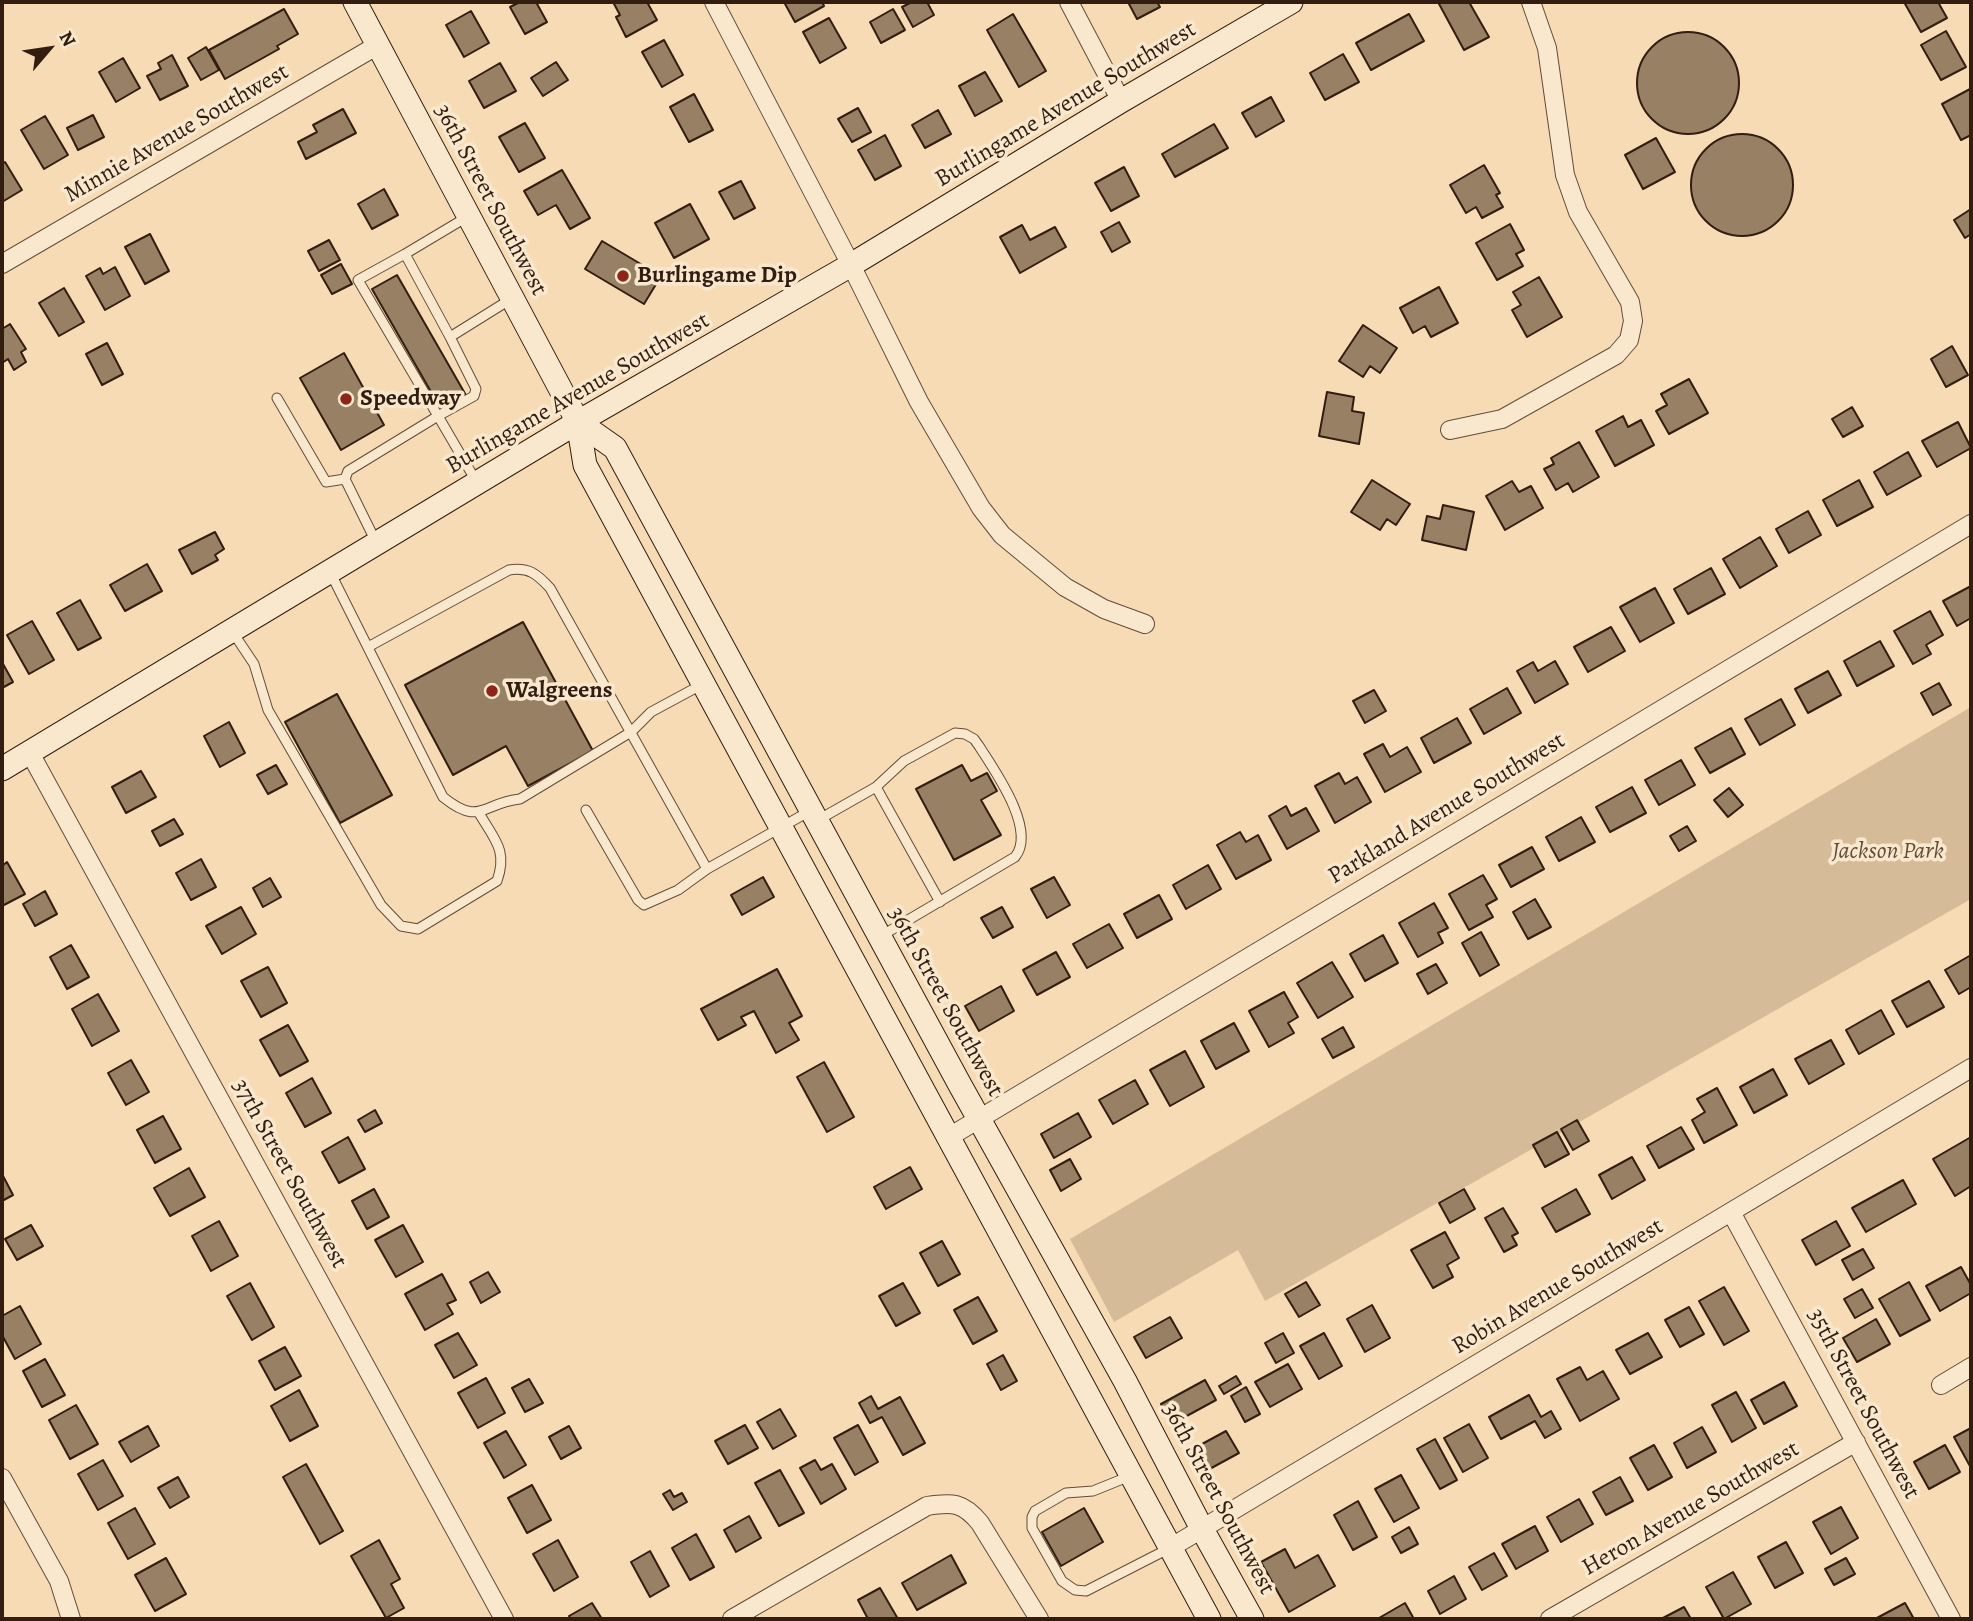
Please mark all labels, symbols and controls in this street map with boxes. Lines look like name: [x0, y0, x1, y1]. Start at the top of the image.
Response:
north arrow: [14, 14, 84, 84]
street label: Burlingame Avenue Southwest: [930, 16, 1202, 194]
text: N: [53, 26, 82, 51]
street label: Minnie Avenue Southwest: [60, 58, 294, 210]
street label: 36th Street Southwest: [427, 99, 553, 301]
place label: Burlingame Dip: [637, 262, 797, 290]
marker: Burlingame Dip: [615, 268, 631, 284]
street label: Burlingame Avenue Southwest: [441, 307, 715, 481]
place label: Speedway: [360, 385, 461, 413]
marker: Speedway: [338, 391, 354, 407]
place label: Walgreens: [506, 677, 613, 705]
marker: Walgreens: [484, 683, 500, 699]
street label: Parkland Avenue Southwest: [1323, 727, 1571, 891]
park label: Jackson Park: [1832, 838, 1944, 866]
street label: 36th Street Southwest: [881, 902, 1009, 1102]
street label: 37th Street Southwest: [225, 1074, 353, 1274]
street label: Robin Avenue Southwest: [1447, 1213, 1669, 1361]
street label: 35th Street Southwest: [1801, 1304, 1925, 1504]
street label: 36th Street Southwest: [1155, 1398, 1281, 1600]
street label: Heron Avenue Southwest: [1577, 1435, 1805, 1583]

